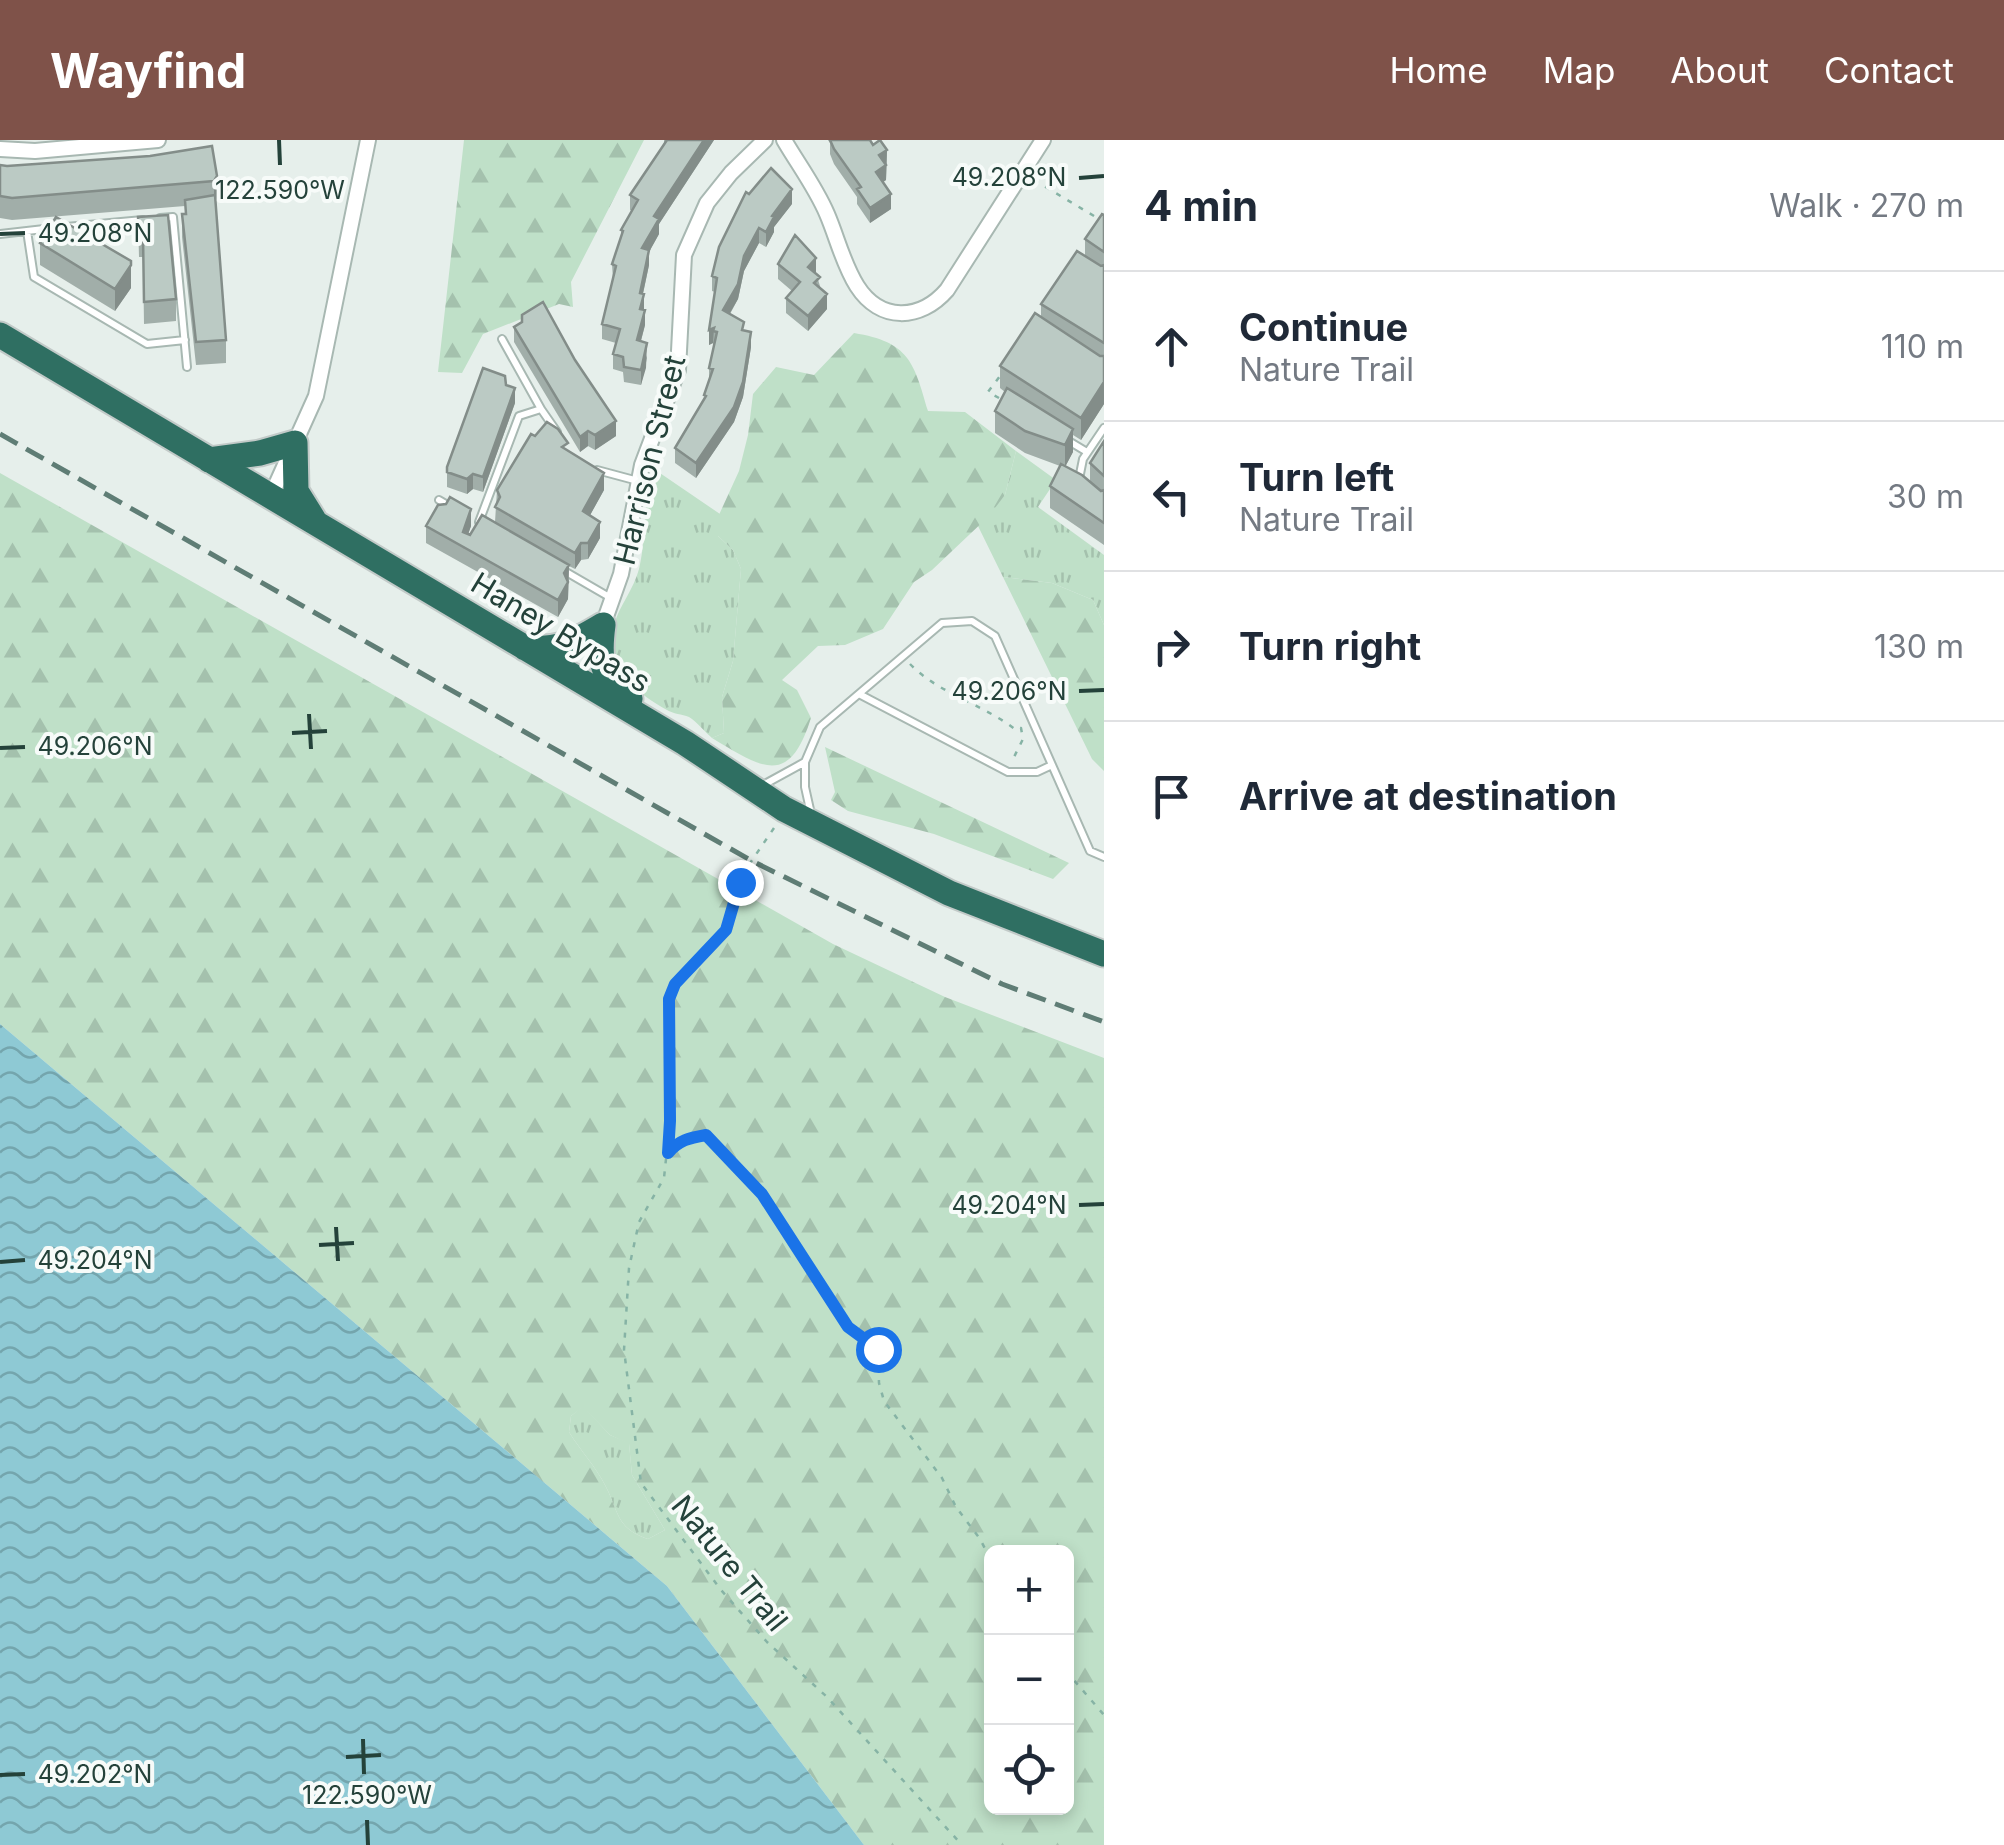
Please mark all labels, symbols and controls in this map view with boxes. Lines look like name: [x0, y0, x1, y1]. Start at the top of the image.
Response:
text: Wayfind: [50, 41, 246, 100]
text: Home: [1390, 49, 1488, 91]
text: Map: [1543, 49, 1615, 91]
text: About: [1670, 49, 1769, 91]
text: Contact: [1824, 49, 1954, 91]
text: 49.208°N: [952, 162, 1066, 192]
text: 122.590°W: [215, 175, 345, 205]
text: 4 min: [1144, 180, 1258, 231]
text: Walk · 270 m: [1769, 186, 1964, 225]
text: 49.208°N: [38, 218, 152, 248]
text: Continue: [1239, 304, 1408, 350]
icon: ahead: [1144, 319, 1199, 374]
text: 110 m: [1881, 327, 1964, 366]
text: Nature Trail: [1239, 350, 1414, 389]
street label: Harrison Street: [606, 351, 692, 568]
text: Turn left: [1239, 454, 1394, 500]
icon: left: [1144, 469, 1199, 524]
text: 30 m: [1887, 477, 1964, 516]
text: Nature Trail: [1239, 500, 1414, 539]
street label: Haney Bypass: [465, 564, 657, 700]
icon: right: [1144, 619, 1199, 674]
text: Turn right: [1239, 623, 1421, 669]
text: 130 m: [1874, 627, 1964, 666]
text: 49.206°N: [952, 676, 1066, 706]
text: 49.206°N: [38, 731, 152, 761]
icon: arrive: [1144, 769, 1199, 824]
text: Arrive at destination: [1239, 773, 1617, 819]
route end: [718, 860, 764, 906]
text: 49.204°N: [951, 1190, 1067, 1220]
text: 49.204°N: [37, 1245, 153, 1275]
route start: [856, 1327, 902, 1373]
street label: Nature Trail: [664, 1488, 796, 1638]
map controls: [984, 1545, 1074, 1815]
button: +: [984, 1545, 1074, 1635]
button: −: [984, 1635, 1074, 1725]
button: locate: [984, 1725, 1074, 1815]
text: 49.202°N: [38, 1759, 152, 1789]
text: 122.590°W: [302, 1780, 432, 1810]

